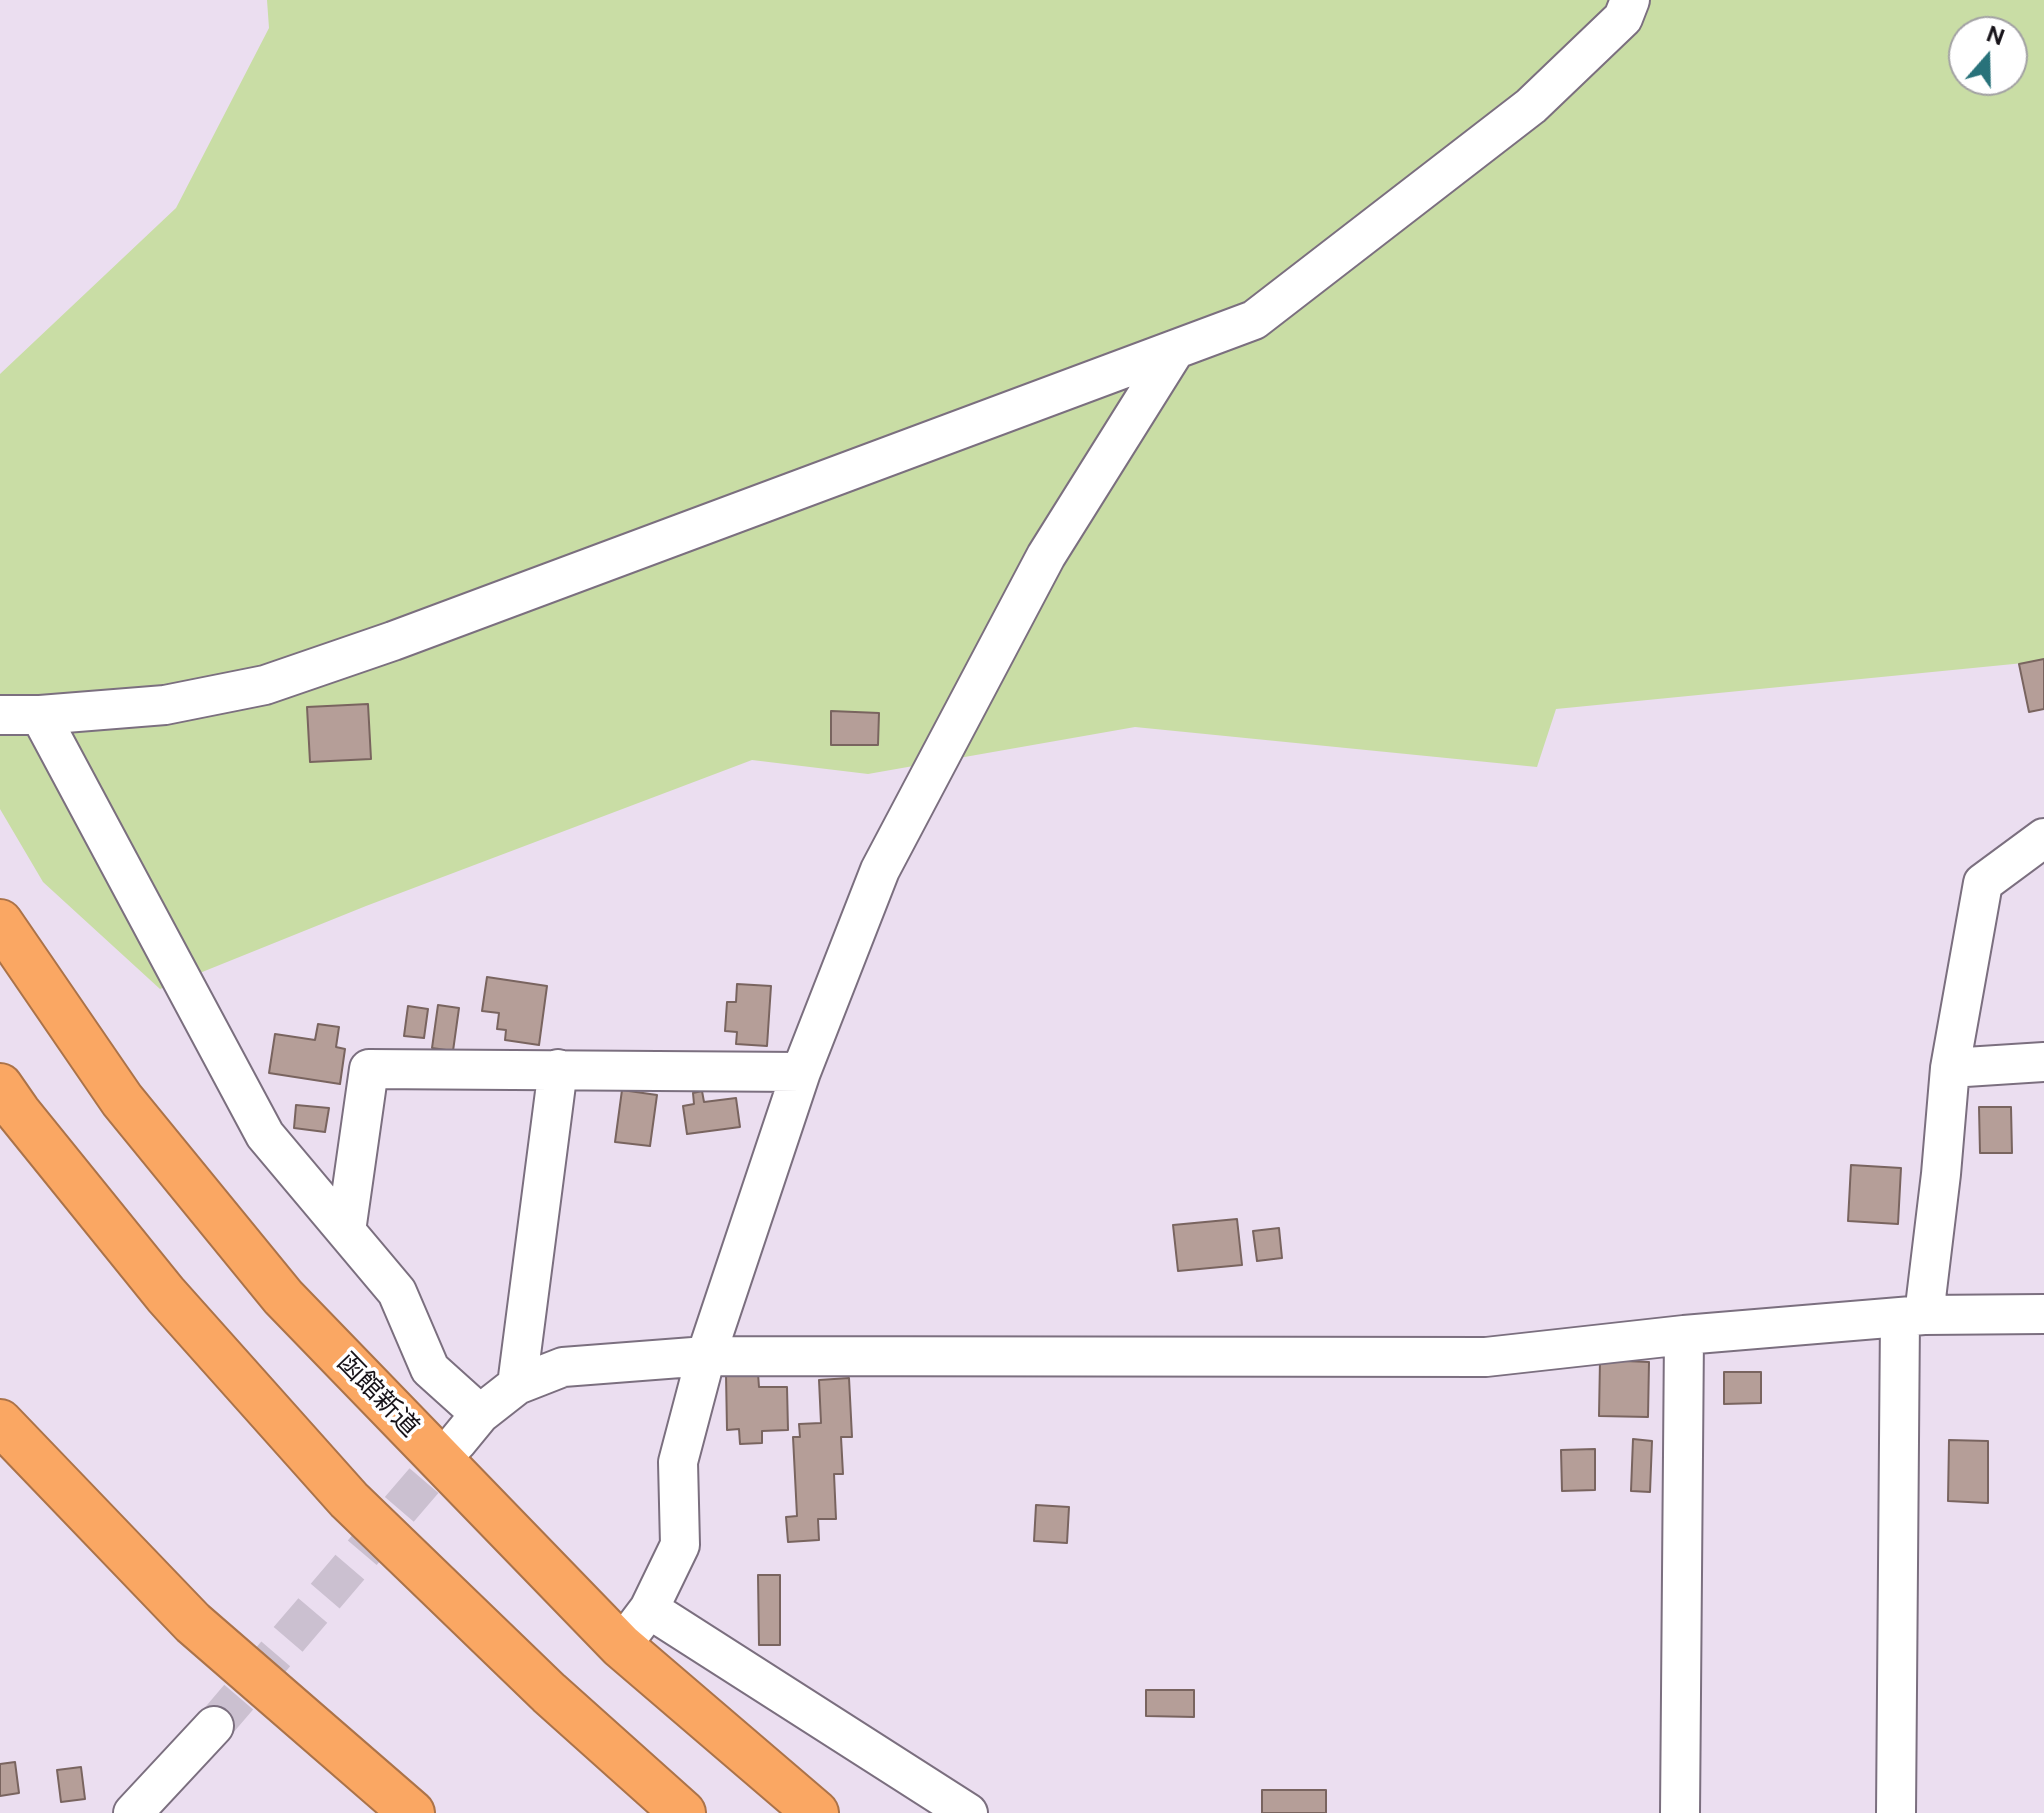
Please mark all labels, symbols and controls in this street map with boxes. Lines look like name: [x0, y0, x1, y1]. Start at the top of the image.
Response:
north arrow: [1948, 16, 2028, 96]
text: N: [1983, 20, 2008, 50]
street label: 函館新道: [331, 1347, 425, 1443]

